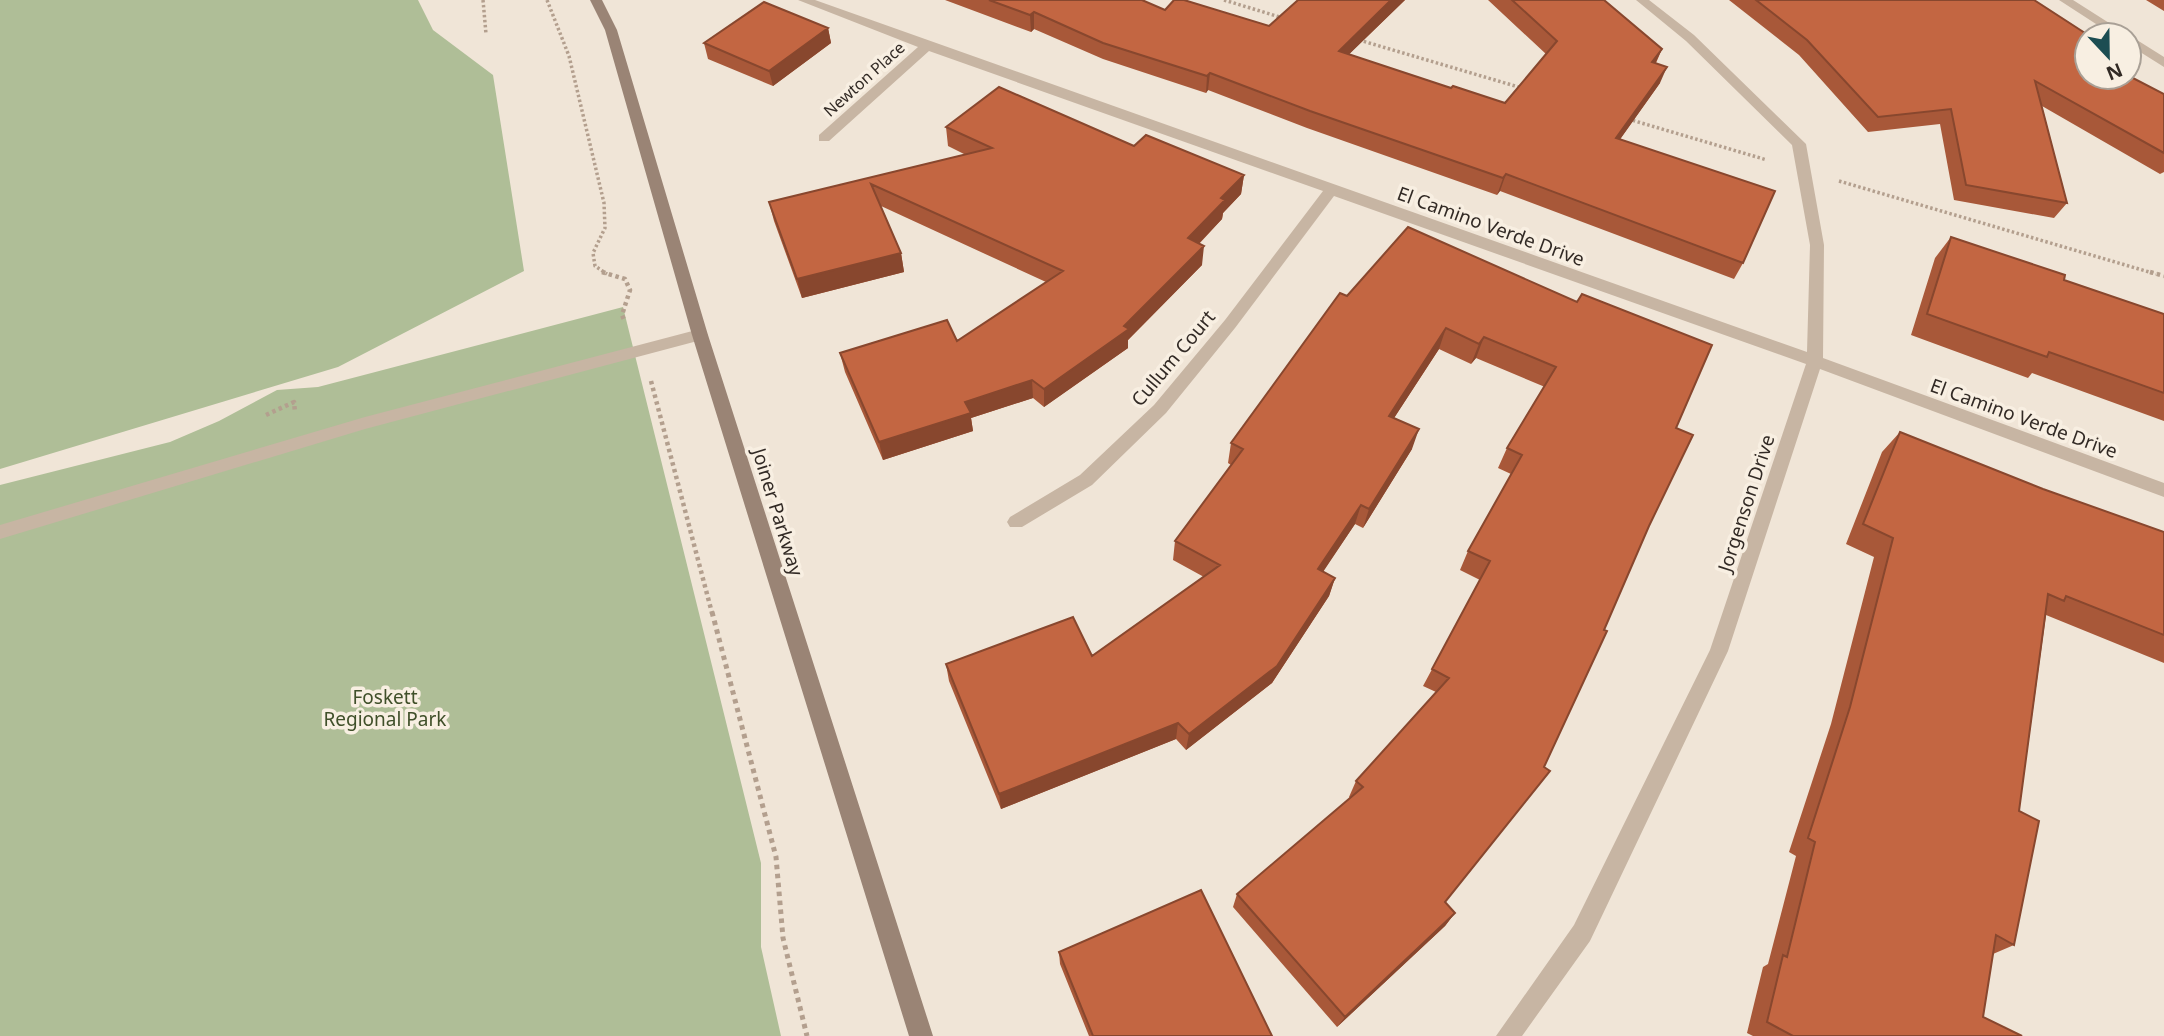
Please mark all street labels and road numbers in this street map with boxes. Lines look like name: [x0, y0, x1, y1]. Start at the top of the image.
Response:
street label: Newton Place: [819, 37, 909, 121]
street label: El Camino Verde Drive: [1394, 180, 1588, 272]
street label: Cullum Court: [1125, 304, 1221, 412]
street label: El Camino Verde Drive: [1927, 372, 2121, 464]
street label: Jorgenson Drive: [1711, 431, 1780, 577]
street label: Joiner Parkway: [746, 443, 810, 579]

